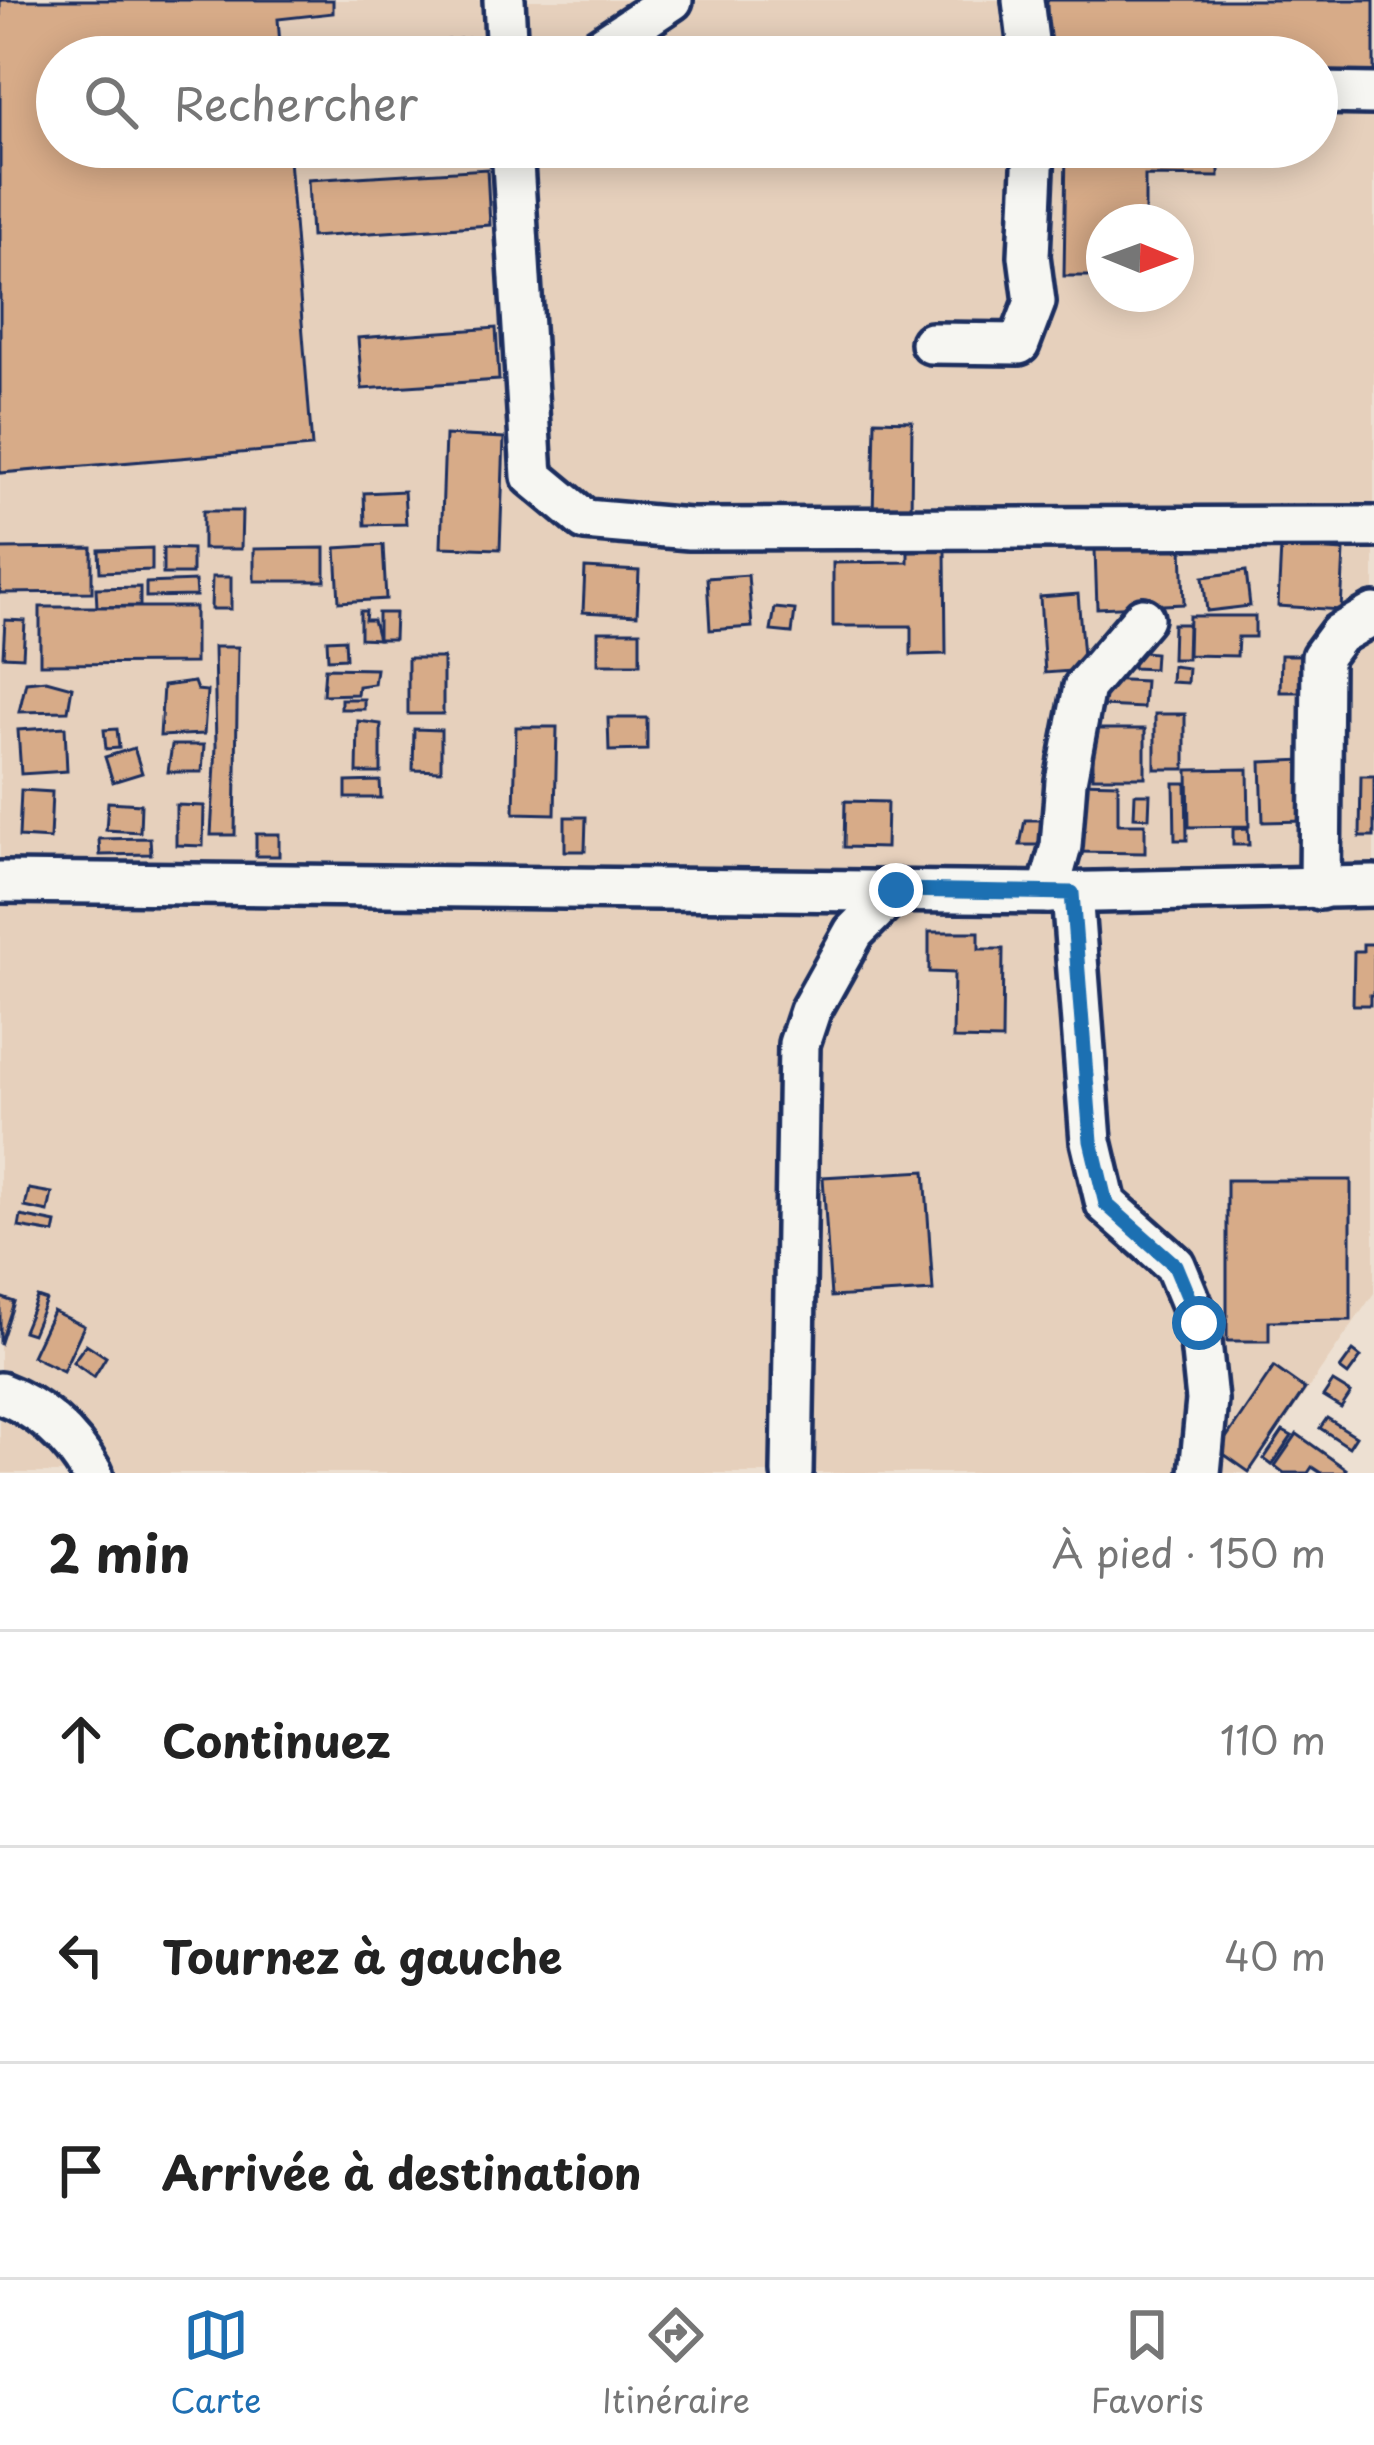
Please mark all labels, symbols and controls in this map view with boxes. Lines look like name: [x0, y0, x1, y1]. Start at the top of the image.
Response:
search box: [36, 36, 1338, 168]
text: Rechercher: [174, 68, 418, 136]
icon: search: [78, 69, 144, 135]
north arrow: [1086, 204, 1194, 312]
route end: [869, 863, 923, 917]
route start: [1172, 1296, 1226, 1350]
text: 2 min: [48, 1513, 190, 1590]
text: À pied · 150 m: [1052, 1522, 1326, 1581]
text: Continuez: [162, 1705, 391, 1773]
icon: ahead: [48, 1706, 114, 1772]
text: 110 m: [1220, 1709, 1326, 1768]
text: Tournez à gauche: [162, 1921, 563, 1989]
icon: left: [48, 1922, 114, 1988]
text: 40 m: [1224, 1925, 1326, 1984]
text: Arrivée à destination: [162, 2137, 642, 2205]
icon: arrive: [48, 2138, 114, 2204]
tab: Carte: [170, 2302, 262, 2424]
tab: Itinéraire: [602, 2302, 750, 2424]
tab: Favoris: [1090, 2302, 1204, 2424]

